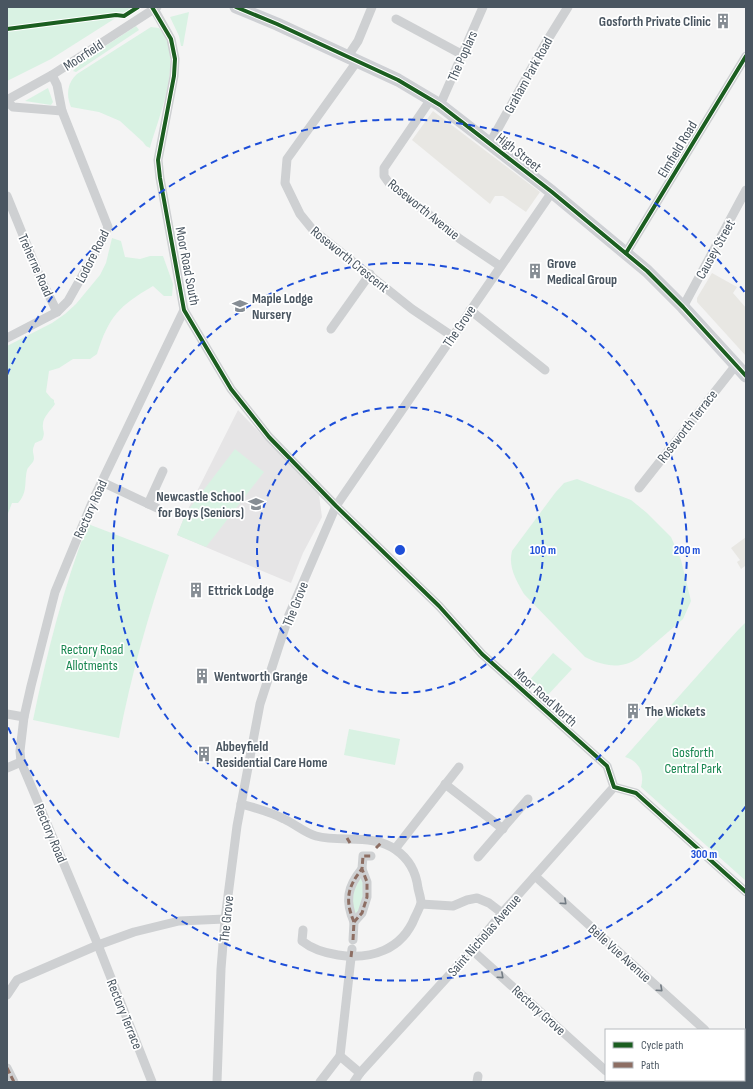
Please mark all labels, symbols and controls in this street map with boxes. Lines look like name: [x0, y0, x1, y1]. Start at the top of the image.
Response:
building icon: Gosforth Private Clinic: [714, 12, 732, 30]
place label: Gosforth Private Clinic: [599, 13, 711, 30]
street label: The Poplars: [444, 28, 481, 84]
street label: Graham Park Road: [500, 34, 557, 116]
street label: Moorfield: [60, 36, 107, 75]
street label: Elmfield Road: [654, 118, 701, 181]
street label: High Street: [493, 129, 545, 175]
street label: Roseworth Avenue: [384, 175, 463, 243]
street label: Causey Street: [692, 216, 739, 282]
street label: Roseworth Crescent: [307, 223, 392, 296]
street label: Moor Road South: [172, 225, 203, 307]
street label: Lodore Road: [72, 227, 113, 286]
street label: Treherne Road: [14, 231, 57, 299]
place label: Grove Medical Group: [547, 255, 617, 288]
building icon: Grove Medical Group: [526, 262, 544, 280]
place label: Maple Lodge Nursery: [252, 290, 313, 323]
school or university icon: Maple Lodge Nursery: [231, 297, 249, 315]
street label: The Grove: [439, 302, 480, 350]
street label: Roseworth Terrace: [654, 386, 721, 466]
street label: Rectory Road: [70, 477, 111, 541]
place label: Newcastle School for Boys (Seniors): [156, 488, 244, 521]
school or university icon: Newcastle School for Boys (Seniors): [247, 495, 265, 513]
centre of rings: [393, 543, 407, 557]
text: 100 m: [530, 543, 556, 558]
text: 200 m: [674, 543, 700, 558]
street label: The Grove: [279, 579, 312, 629]
building icon: Ettrick Lodge: [187, 581, 205, 599]
place label: Ettrick Lodge: [208, 582, 274, 599]
park label: Rectory Road Allotments: [61, 641, 123, 674]
street label: Moor Road North: [511, 665, 581, 730]
building icon: Wentworth Grange: [193, 667, 211, 685]
place label: Wentworth Grange: [214, 668, 308, 685]
building icon: The Wickets: [624, 702, 642, 720]
place label: The Wickets: [645, 703, 706, 720]
place label: Abbeyfield Residential Care Home: [215, 738, 327, 771]
park label: Gosforth Central Park: [664, 744, 722, 777]
building icon: Abbeyfield Residential Care Home: [195, 745, 213, 763]
street label: Rectory Road: [31, 801, 71, 865]
text: 300 m: [691, 847, 717, 862]
street label: Saint Nicholas Avenue: [444, 891, 525, 980]
street label: The Grove: [216, 895, 237, 943]
one-way arrow: [559, 897, 567, 905]
street label: Belle Vue Avenue: [585, 921, 655, 986]
one-way arrow: [496, 971, 504, 978]
street label: Rectory Terrace: [103, 977, 146, 1052]
street label: Rectory Grove: [508, 982, 569, 1039]
one-way arrow: [655, 985, 663, 992]
legend: [605, 1029, 745, 1081]
text: Cycle path: [641, 1038, 683, 1053]
text: Path: [641, 1058, 659, 1073]

